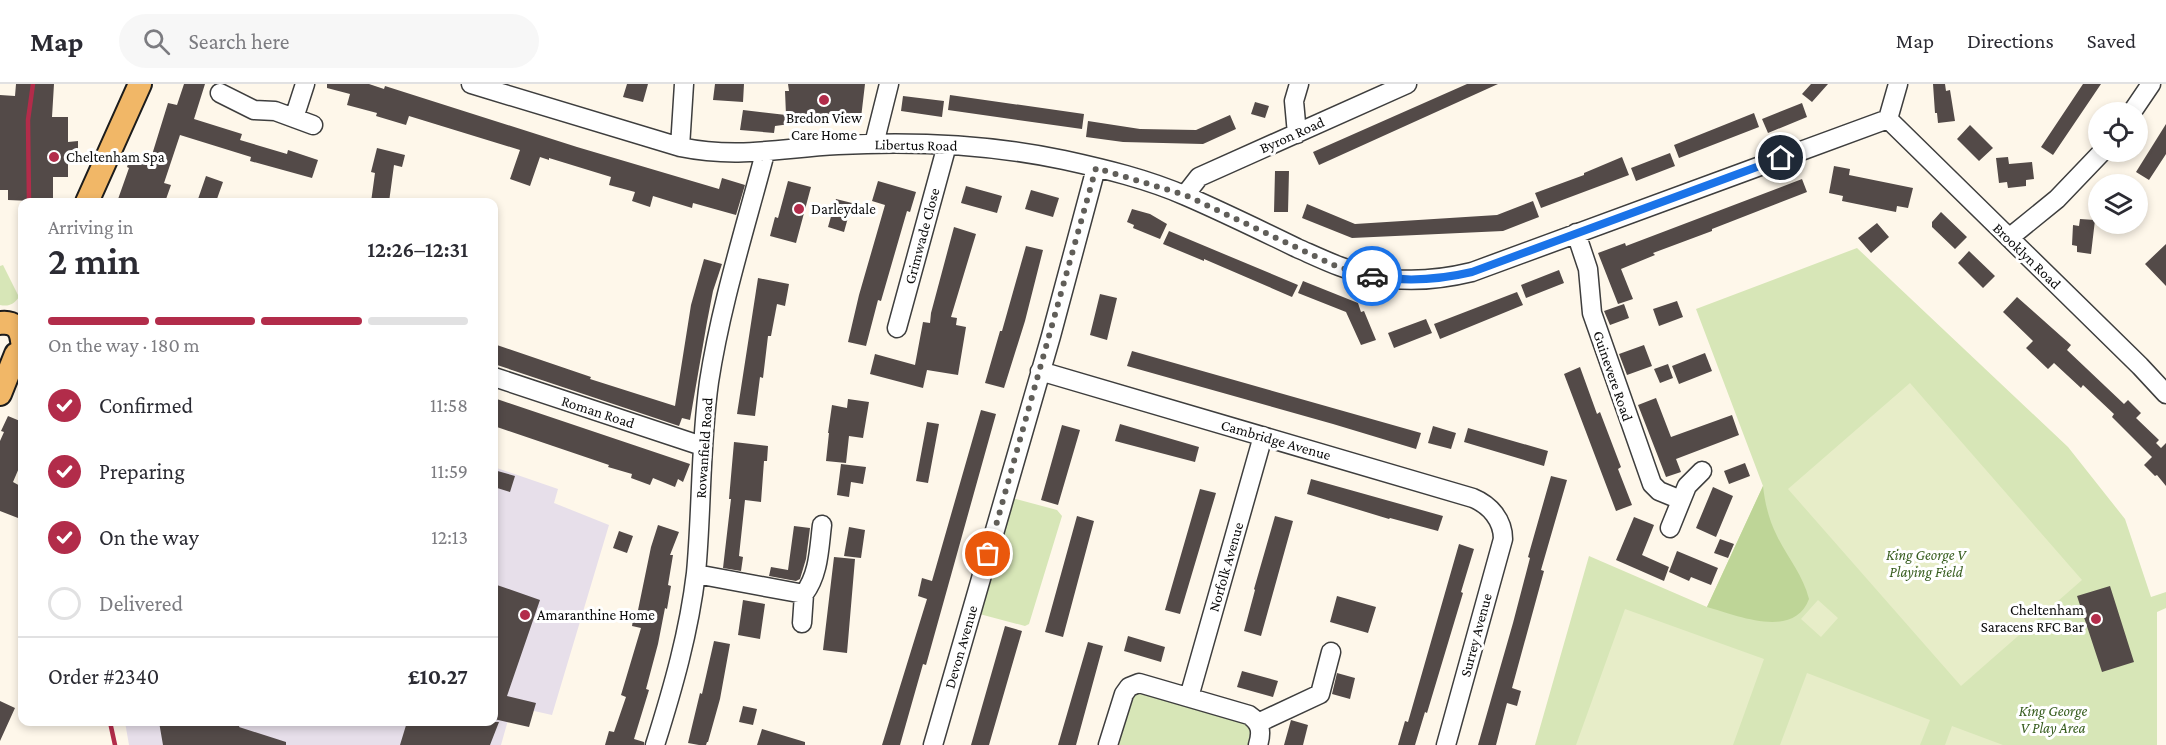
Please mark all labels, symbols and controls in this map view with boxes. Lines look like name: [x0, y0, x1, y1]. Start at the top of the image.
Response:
search box: [119, 14, 539, 68]
icon: search: [140, 25, 173, 58]
text: Map: [30, 26, 83, 57]
text: Search here: [188, 29, 289, 54]
text: Map: [1896, 29, 1934, 53]
text: Directions: [1967, 29, 2054, 53]
text: Saved: [2087, 29, 2136, 53]
marker: Bredon View Care Home: [817, 93, 831, 107]
map controls: [2088, 102, 2148, 234]
button: locate: [2088, 102, 2148, 162]
place label: Bredon View Care Home: [786, 110, 863, 143]
street label: Byron Road: [1257, 114, 1327, 157]
pin: [1755, 132, 1806, 183]
street label: Libertus Road: [874, 136, 958, 154]
icon: home: [1764, 141, 1797, 174]
place label: Cheltenham Spa: [66, 149, 165, 166]
marker: Cheltenham Spa: [47, 150, 61, 164]
button: layers: [2088, 174, 2148, 234]
street label: Grimwade Close: [902, 186, 943, 286]
place label: Darleydale: [811, 201, 876, 218]
marker: Darleydale: [792, 202, 806, 216]
text: Arriving in: [48, 216, 133, 238]
street label: Brooklyn Road: [1989, 220, 2064, 293]
text: 12:26–12:31: [367, 237, 468, 262]
text: 2 min: [48, 239, 140, 282]
courier: [1342, 246, 1402, 306]
icon: car: [1356, 260, 1389, 293]
street label: Guinevere Road: [1590, 329, 1636, 423]
text: On the way · 180 m: [48, 334, 200, 356]
icon: check: [48, 389, 81, 422]
text: Confirmed: [99, 393, 193, 418]
street label: Roman Road: [559, 393, 637, 431]
text: 11:58: [430, 394, 468, 416]
street label: Rowanfield Road: [692, 397, 716, 499]
street label: Cambridge Avenue: [1219, 417, 1333, 464]
icon: check: [48, 455, 81, 488]
text: Preparing: [99, 459, 185, 484]
text: 11:59: [431, 460, 468, 482]
street label: Norfolk Avenue: [1206, 520, 1247, 614]
icon: check: [48, 521, 81, 554]
text: On the way: [99, 525, 199, 550]
text: 12:13: [431, 526, 468, 548]
pin: [962, 528, 1013, 579]
icon: bag: [971, 537, 1004, 570]
park label: King George V Playing Field: [1886, 547, 1967, 581]
text: Delivered: [99, 591, 183, 616]
street label: Surrey Avenue: [1457, 591, 1496, 679]
place label: Cheltenham Saracens RFC Bar: [1981, 602, 2085, 635]
street label: Devon Avenue: [941, 603, 981, 690]
place label: Amaranthine Home: [537, 607, 655, 623]
marker: Amaranthine Home: [518, 608, 532, 622]
marker: Cheltenham Saracens RFC Bar: [2089, 612, 2103, 626]
text: Order #2340: [48, 664, 159, 689]
text: £10.27: [408, 664, 468, 689]
park label: King George V Play Area: [2019, 703, 2088, 737]

